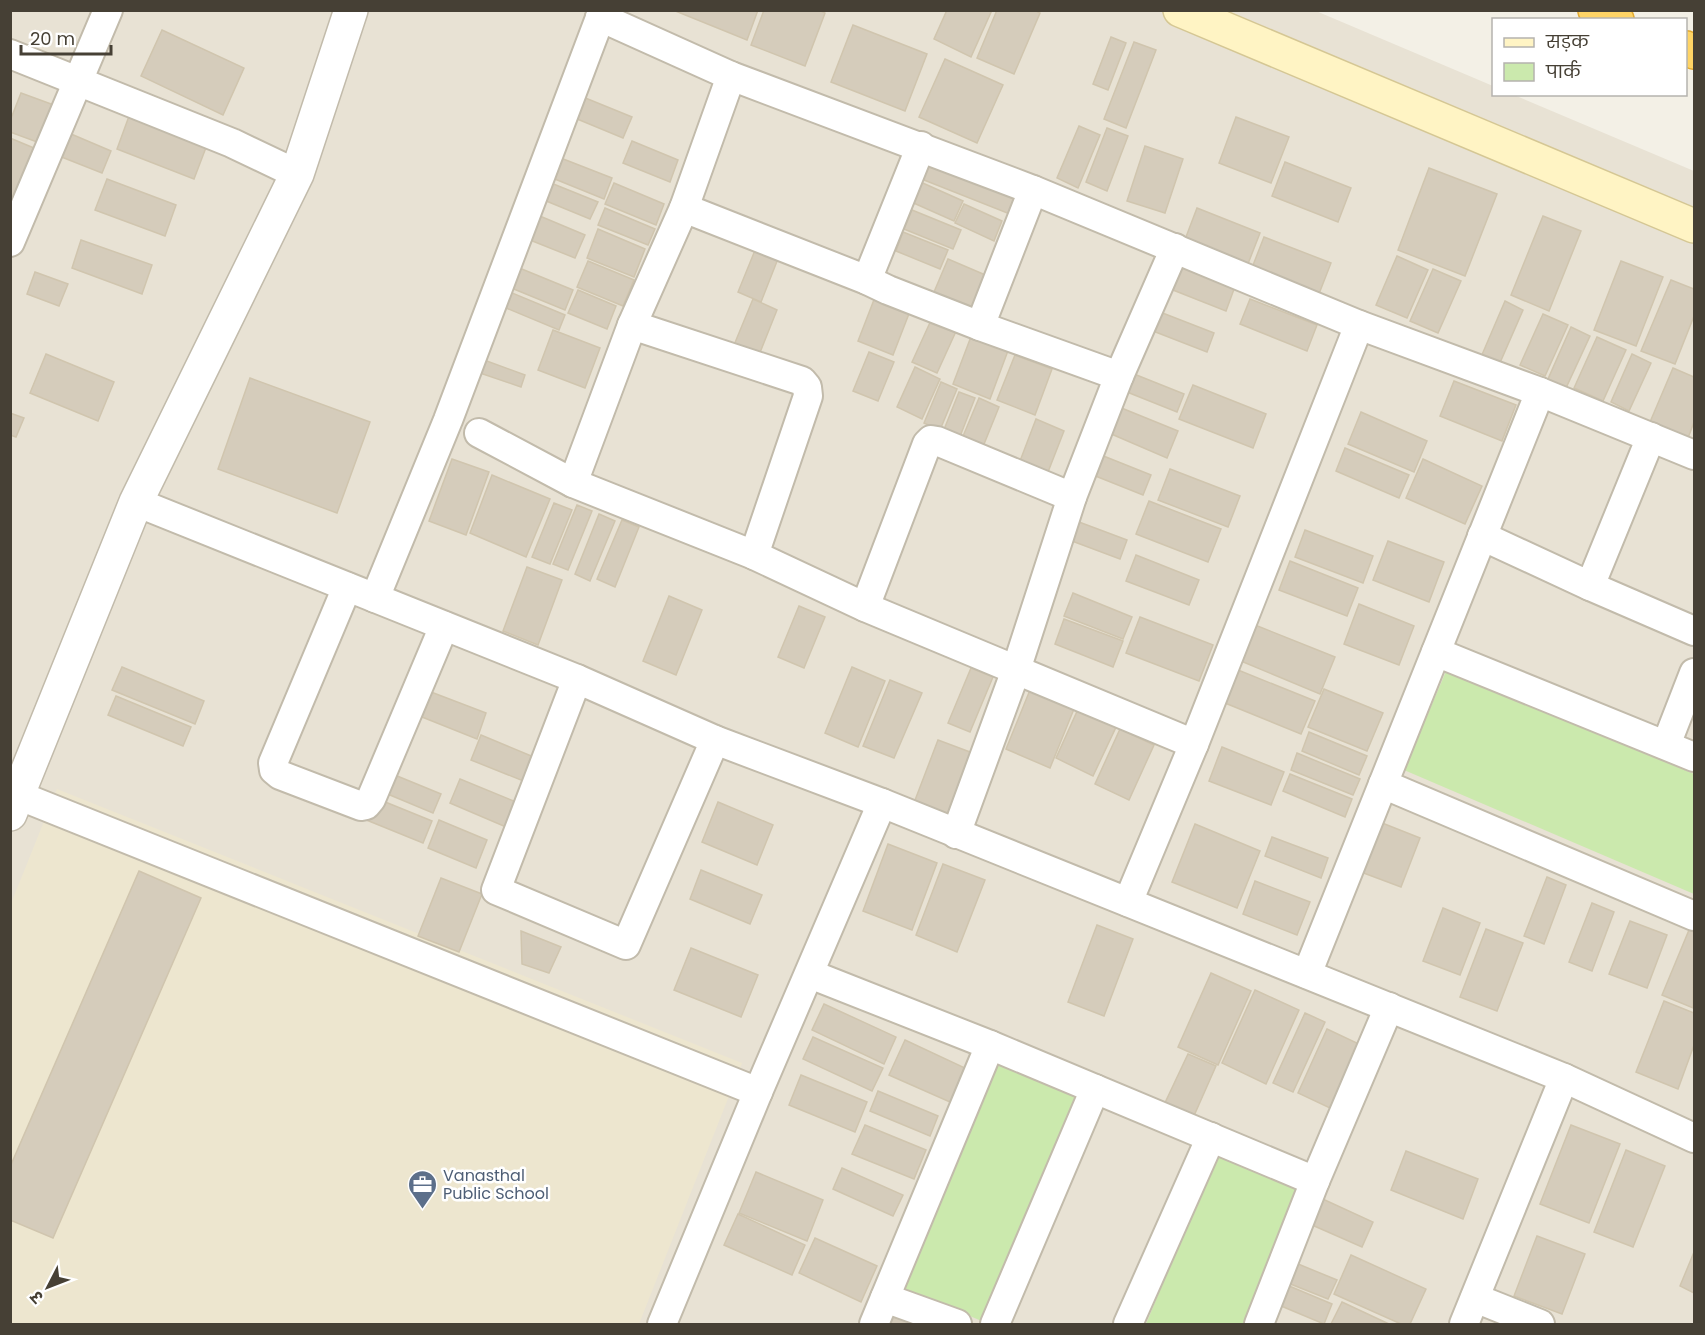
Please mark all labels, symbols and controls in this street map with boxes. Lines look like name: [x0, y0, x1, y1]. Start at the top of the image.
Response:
scale bar: [21, 18, 111, 56]
legend: [1492, 18, 1687, 96]
text: 20 m: [30, 26, 75, 51]
text: सड़क: [1545, 29, 1590, 54]
text: पार्क: [1545, 59, 1582, 84]
place label: Vanasthal Public School: [443, 1164, 549, 1205]
office icon: Vanasthal Public School: [406, 1168, 438, 1210]
north arrow: [18, 1257, 78, 1317]
text: उ: [25, 1285, 49, 1309]

